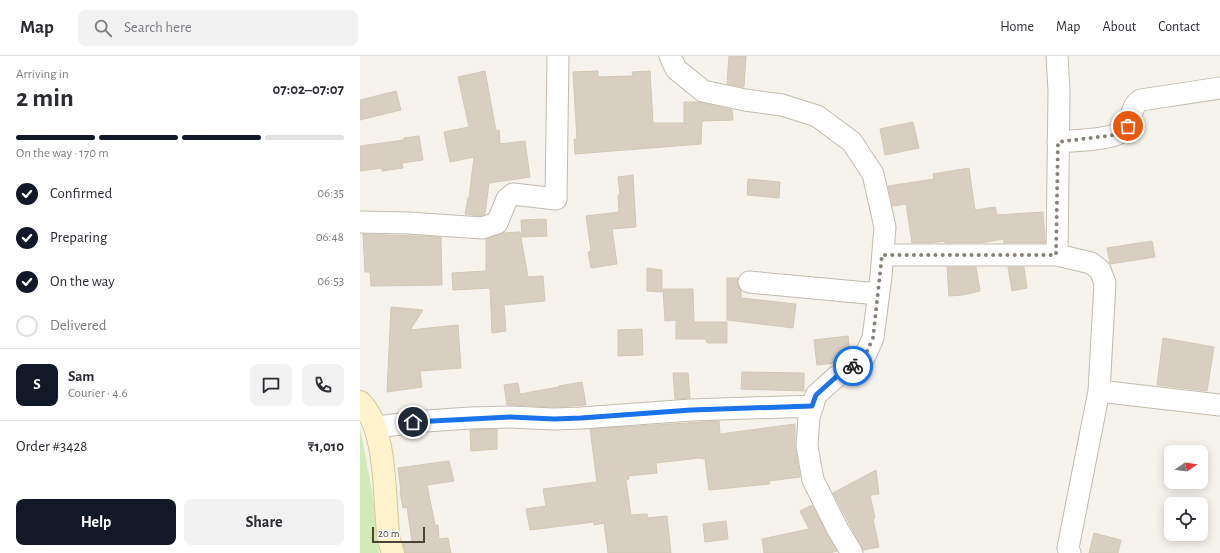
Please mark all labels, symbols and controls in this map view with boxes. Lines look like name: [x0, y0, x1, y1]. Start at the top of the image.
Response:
search box: [78, 10, 358, 46]
icon: search: [92, 17, 114, 39]
text: Map: [20, 18, 54, 37]
text: Search here: [124, 20, 192, 35]
text: Home: [1000, 20, 1034, 34]
text: Map: [1056, 20, 1080, 34]
text: About: [1102, 20, 1136, 34]
text: Contact: [1158, 20, 1200, 34]
text: Arriving in: [16, 68, 69, 81]
text: 07:02–07:07: [272, 82, 344, 97]
text: 2 min: [16, 85, 74, 111]
pin: [1111, 109, 1145, 143]
icon: bag: [1117, 115, 1139, 137]
text: On the way · 170 m: [16, 147, 109, 160]
icon: check: [16, 183, 38, 205]
text: Confirmed: [50, 186, 112, 201]
text: 06:35: [317, 187, 344, 200]
icon: check: [16, 227, 38, 249]
text: Preparing: [50, 230, 107, 245]
text: 06:48: [316, 231, 344, 244]
icon: check: [16, 271, 38, 293]
text: On the way: [50, 274, 115, 289]
text: 06:53: [317, 275, 344, 288]
text: Delivered: [50, 318, 107, 333]
courier: [833, 346, 873, 386]
icon: bike: [842, 355, 864, 377]
button: chat: [250, 364, 292, 406]
button: phone: [302, 364, 344, 406]
text: Sam: [68, 369, 94, 384]
text: S: [33, 377, 41, 392]
text: Courier · 4.6: [68, 387, 128, 400]
pin: [396, 405, 430, 439]
icon: home: [402, 411, 424, 433]
text: Order #3428: [16, 439, 87, 454]
text: ₹1,010: [308, 439, 344, 454]
north arrow: [1164, 445, 1208, 489]
map controls: [1164, 445, 1208, 541]
button: locate: [1164, 497, 1208, 541]
button: Help: [16, 499, 176, 545]
button: Share: [184, 499, 344, 545]
scale bar: [372, 525, 425, 544]
text: 20 m: [378, 528, 399, 539]

